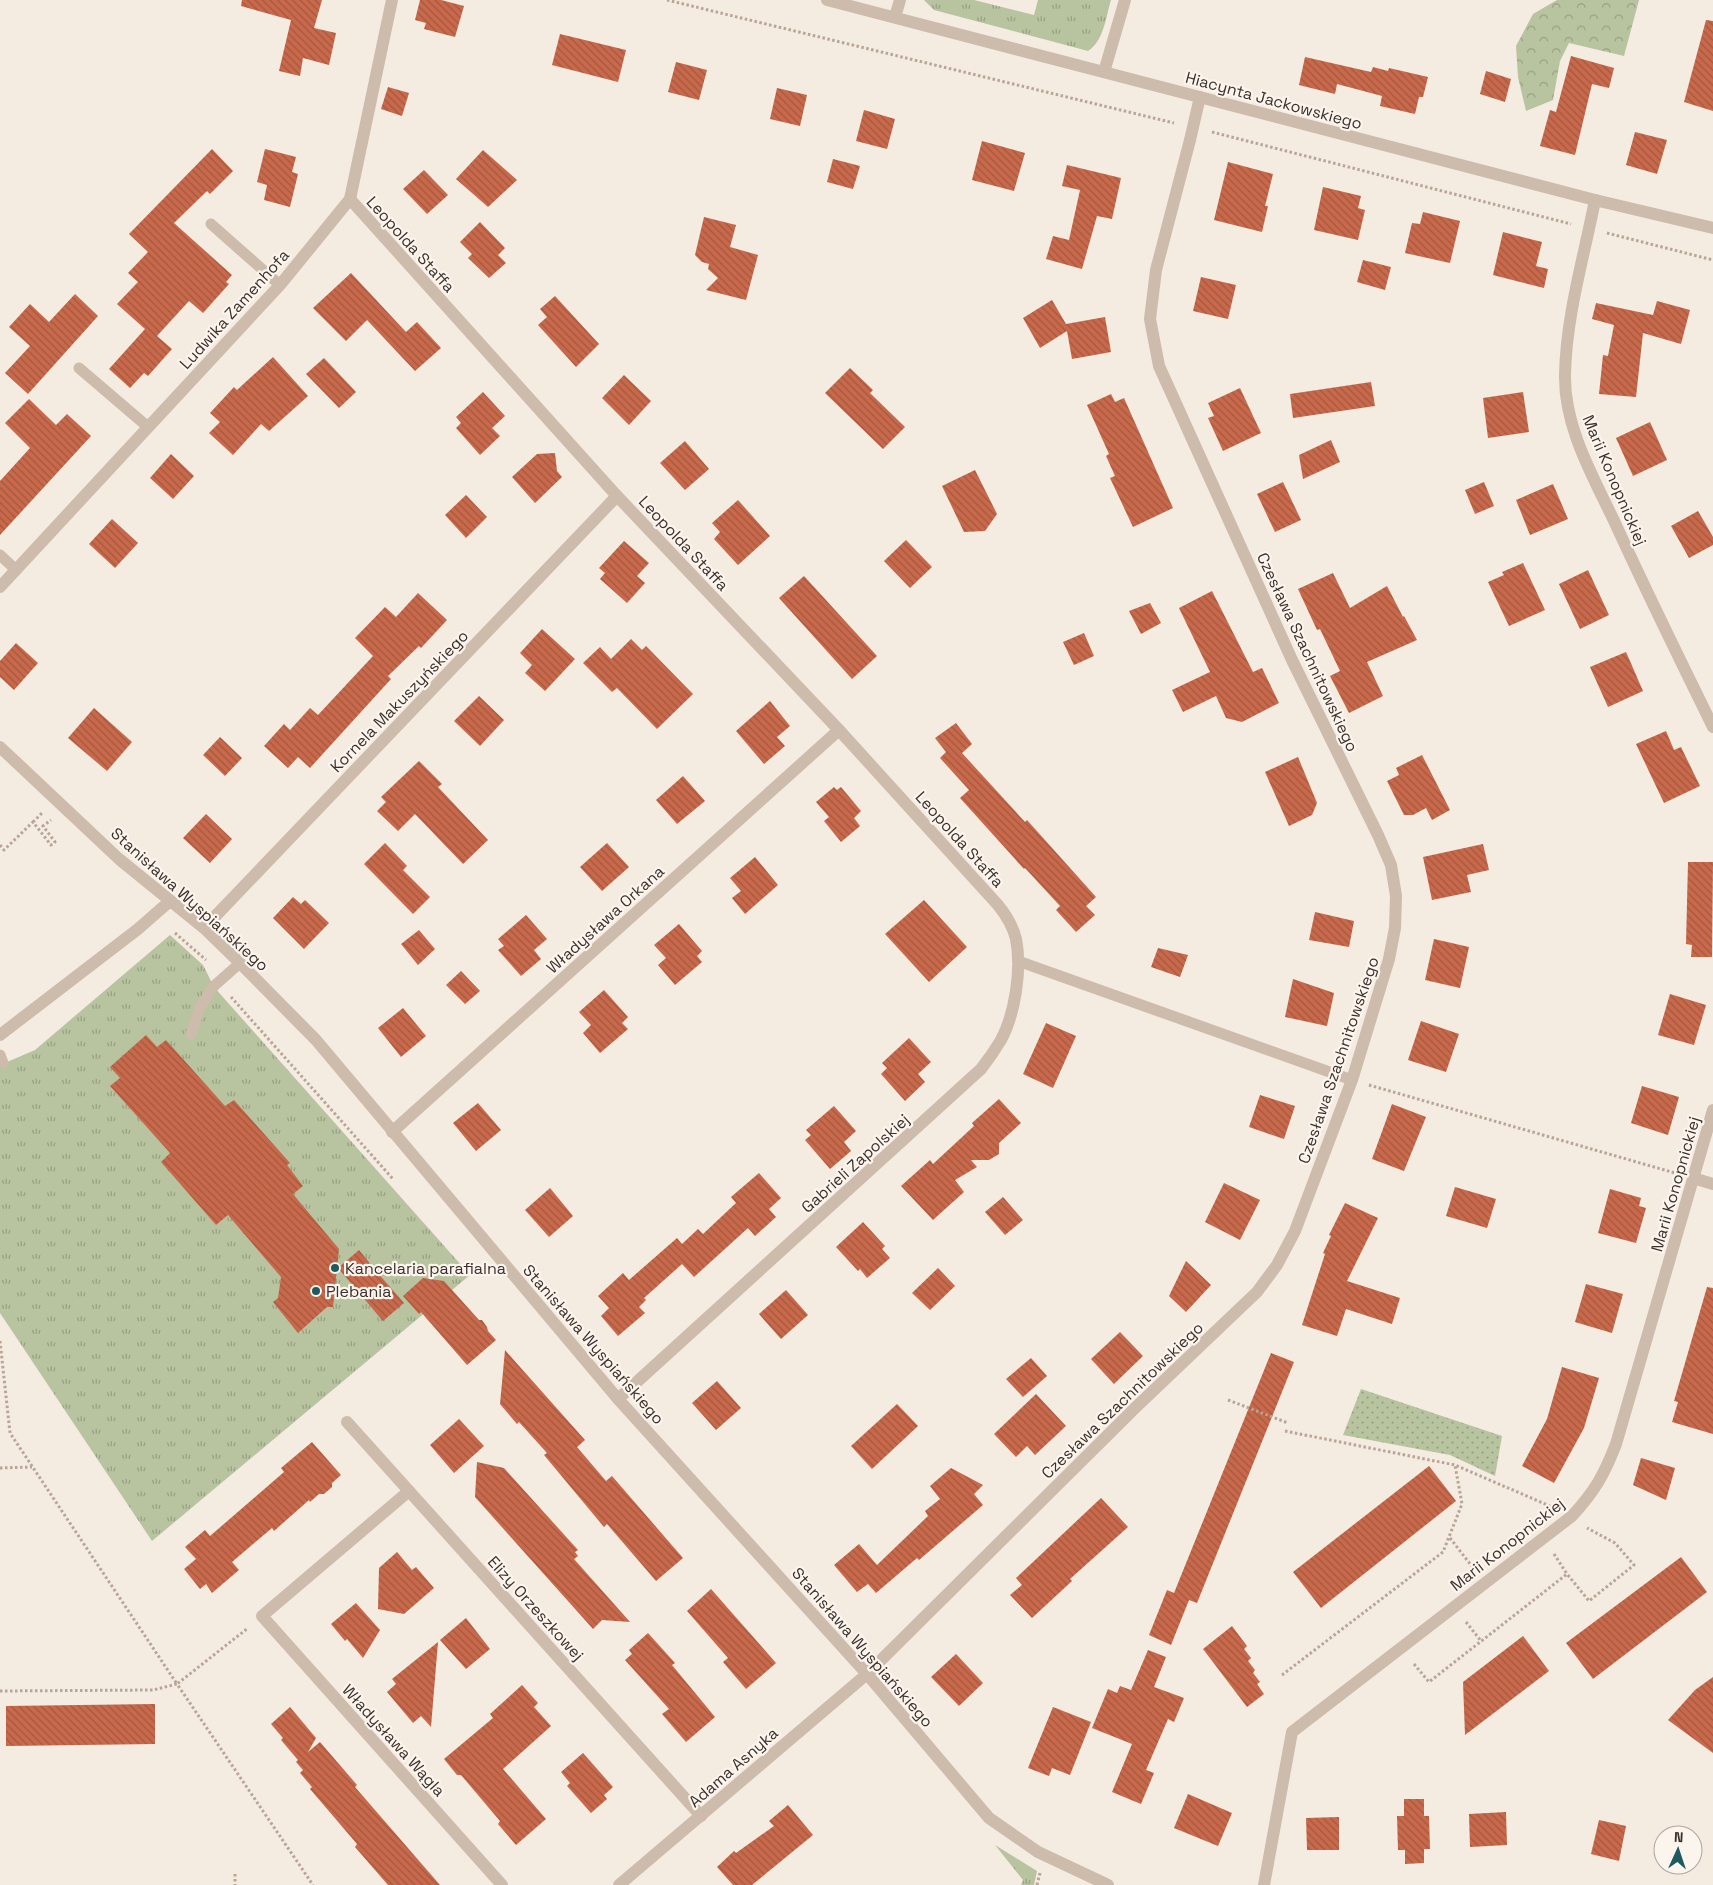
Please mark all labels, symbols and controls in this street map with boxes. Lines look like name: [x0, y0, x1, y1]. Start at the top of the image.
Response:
street label: Hiacynta Jackowskiego: [1183, 67, 1364, 134]
street label: Leopolda Staffa: [362, 192, 460, 297]
street label: Ludwika Zamenhofa: [175, 245, 294, 374]
street label: Marii Konopnickiej: [1578, 412, 1651, 549]
street label: Leopolda Staffa: [634, 491, 733, 595]
street label: Czesława Szachnitowskiego: [1252, 549, 1363, 755]
street label: Kornela Makuszyńskiego: [326, 626, 473, 777]
street label: Leopolda Staffa: [911, 787, 1009, 892]
street label: Stanisława Wyspiańskiego: [106, 823, 273, 976]
street label: Władysława Orkana: [542, 861, 669, 978]
street label: Czesława Szachnitowskiego: [1293, 954, 1384, 1166]
street label: Gabrieli Zapolskiej: [797, 1109, 914, 1217]
street label: Marii Konopnickiej: [1646, 1114, 1705, 1254]
place label: Kancelaria parafialna: [345, 1258, 506, 1279]
street label: Stanisława Wyspiańskiego: [518, 1260, 669, 1429]
marker: Kancelaria parafialna: [329, 1262, 341, 1274]
place label: Plebania: [326, 1281, 391, 1302]
marker: Plebania: [310, 1285, 322, 1297]
street label: Czesława Szachnitowskiego: [1037, 1317, 1208, 1483]
street label: Marii Konopnickiej: [1446, 1493, 1569, 1596]
street label: Elizy Orzeszkowej: [483, 1551, 588, 1665]
street label: Stanisława Wyspiańskiego: [787, 1563, 938, 1732]
street label: Władysława Wągla: [338, 1680, 450, 1801]
street label: Adama Asnyka: [684, 1723, 783, 1812]
north arrow: [1653, 1825, 1703, 1875]
text: N: [1674, 1828, 1684, 1846]

